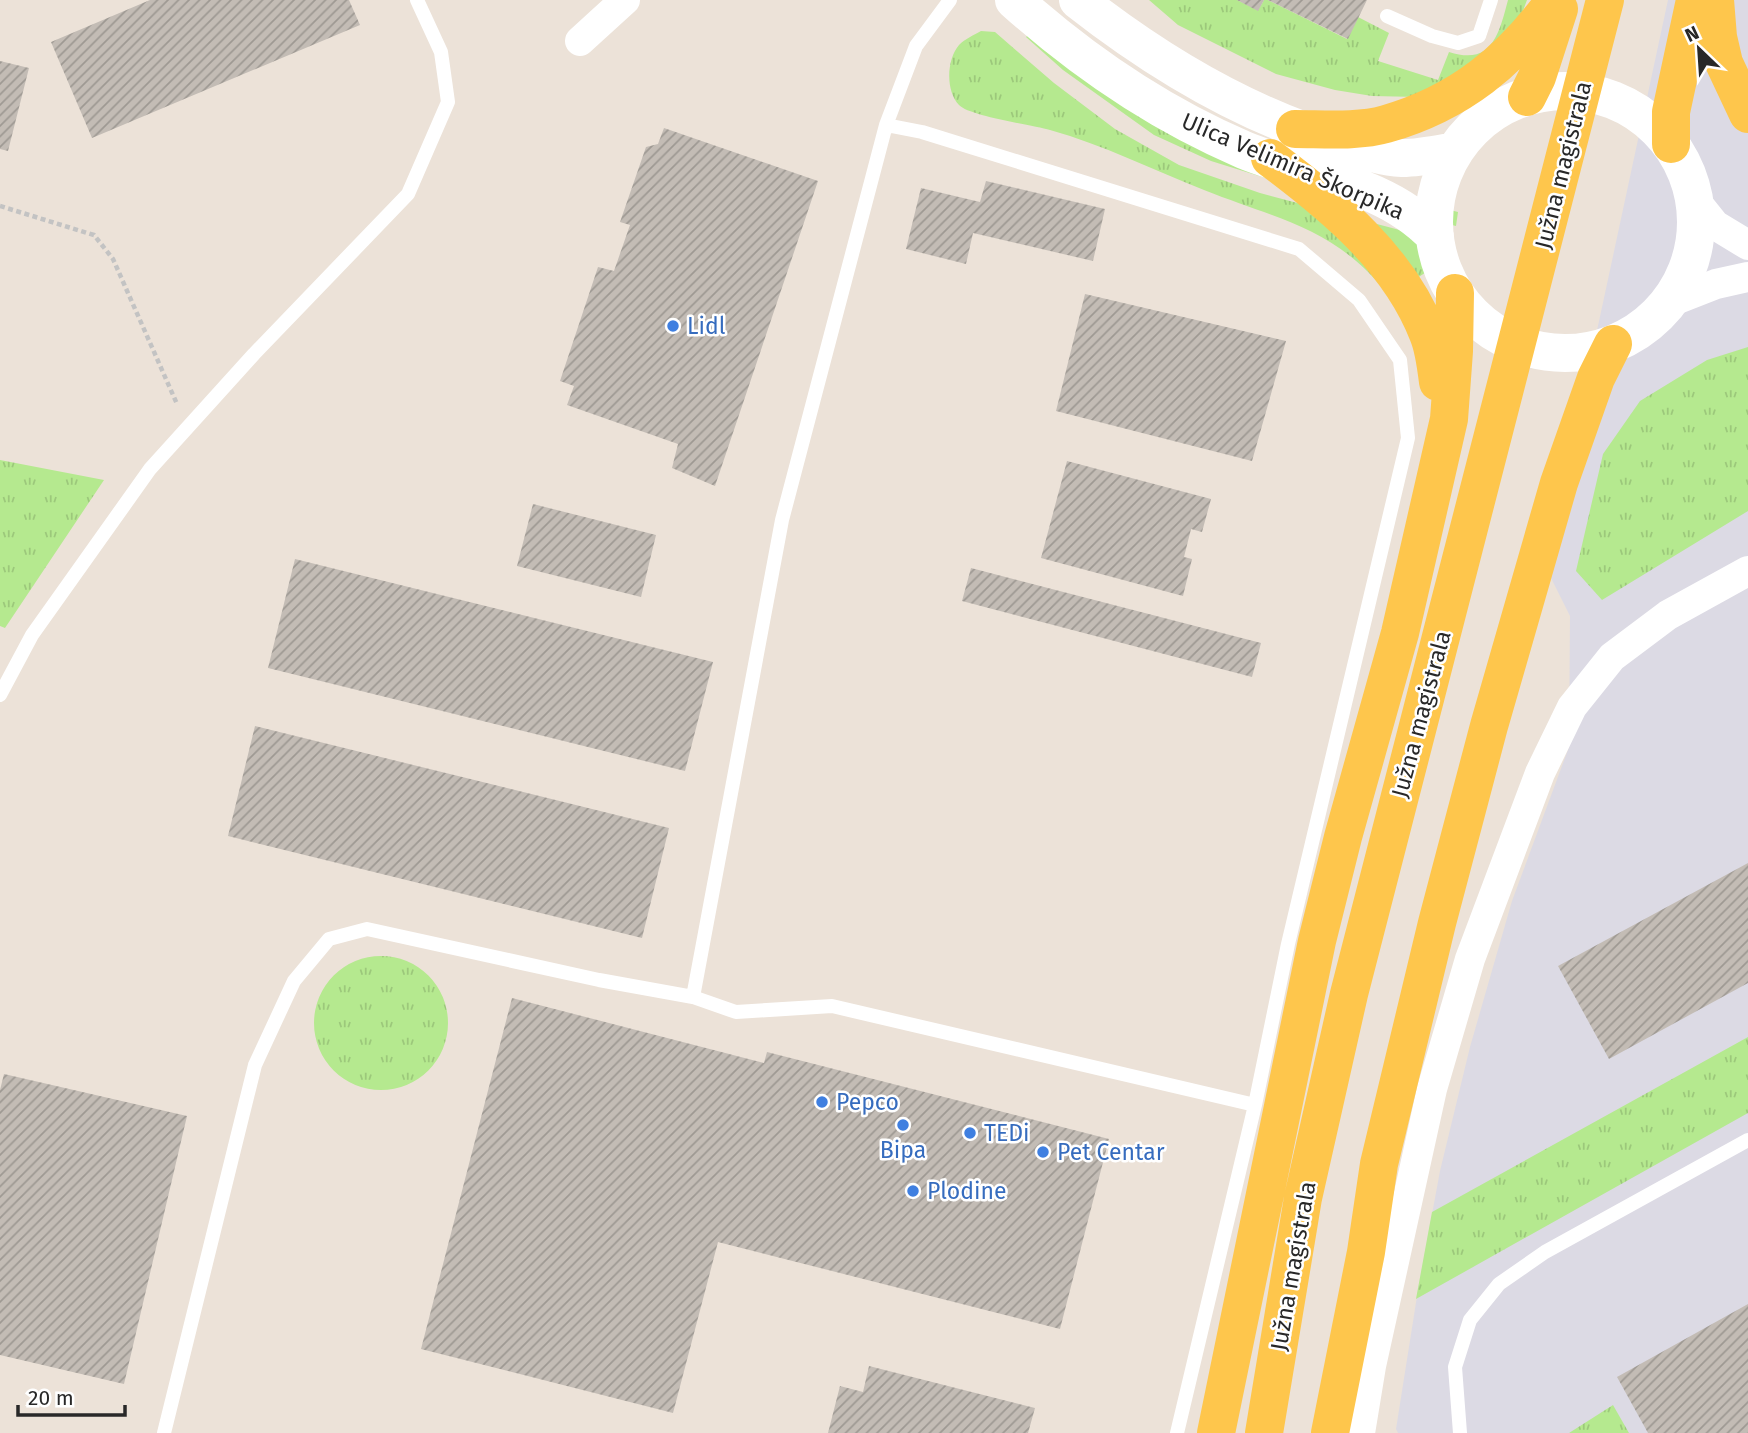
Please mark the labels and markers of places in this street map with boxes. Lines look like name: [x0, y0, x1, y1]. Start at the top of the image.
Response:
place label: Lidl: [687, 312, 726, 340]
marker: Lidl: [665, 318, 681, 334]
place label: Pepco: [836, 1088, 899, 1116]
marker: Pepco: [814, 1094, 830, 1110]
marker: Bipa: [895, 1117, 911, 1133]
place label: TEDi: [984, 1119, 1030, 1147]
marker: TEDi: [962, 1125, 978, 1141]
place label: Bipa: [880, 1136, 926, 1164]
place label: Pet Centar: [1057, 1138, 1165, 1166]
marker: Pet Centar: [1035, 1144, 1051, 1160]
place label: Plodine: [927, 1177, 1006, 1205]
marker: Plodine: [905, 1183, 921, 1199]

